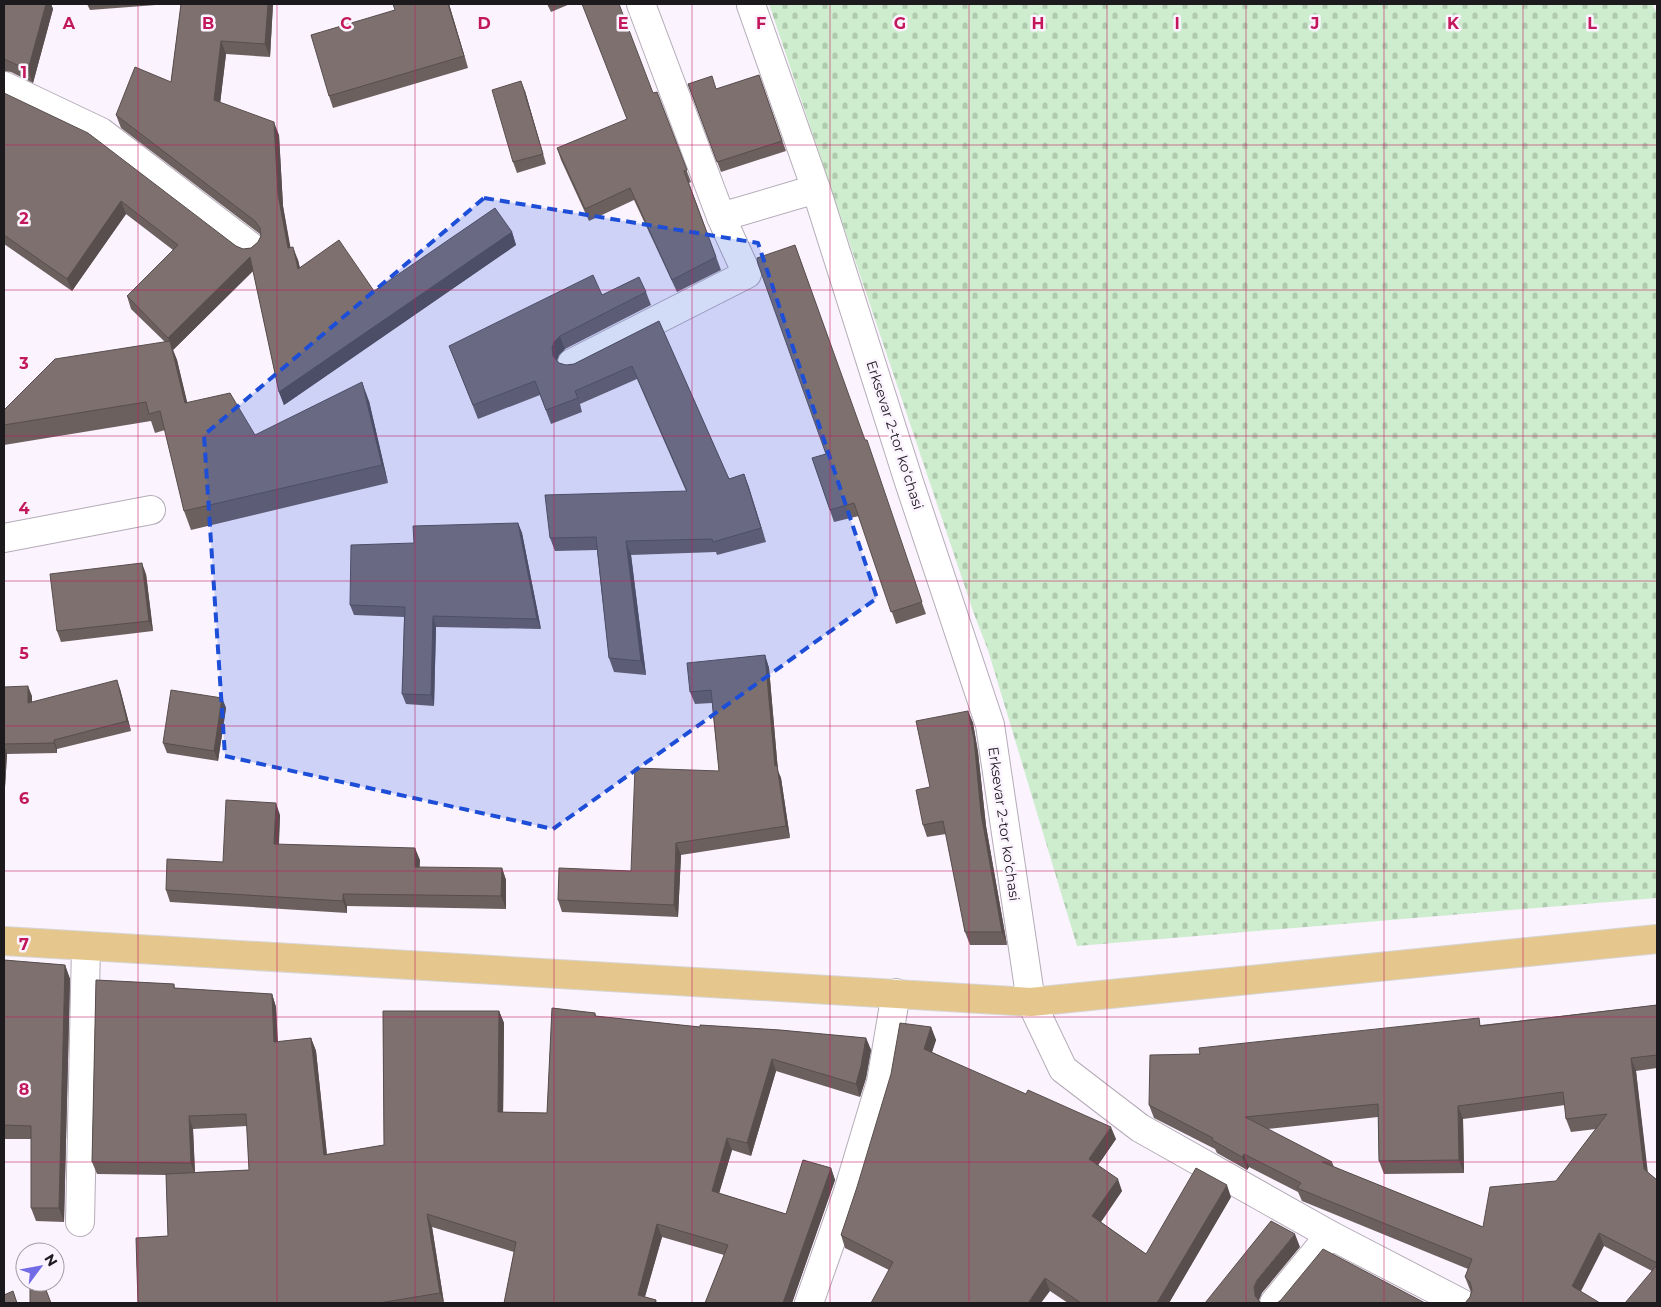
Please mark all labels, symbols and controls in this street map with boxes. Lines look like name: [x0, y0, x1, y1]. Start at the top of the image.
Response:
text: A: [62, 14, 76, 33]
text: B: [202, 14, 214, 33]
text: C: [340, 14, 352, 33]
text: D: [477, 14, 491, 33]
text: E: [618, 14, 628, 33]
text: F: [756, 14, 766, 33]
text: G: [894, 14, 906, 33]
text: H: [1032, 14, 1044, 33]
text: I: [1174, 14, 1180, 33]
text: J: [1310, 14, 1319, 33]
text: K: [1447, 14, 1460, 33]
text: L: [1587, 14, 1597, 33]
text: 1: [21, 63, 27, 82]
text: 2: [19, 209, 29, 228]
text: 3: [18, 354, 29, 373]
street label: Erksevar 2-tor koʻchasi: [862, 358, 928, 512]
text: 4: [18, 499, 30, 518]
text: 5: [19, 644, 29, 663]
street label: Erksevar 2-tor koʻchasi: [984, 746, 1024, 902]
text: 6: [19, 789, 29, 808]
text: 7: [19, 935, 29, 954]
text: 8: [19, 1080, 29, 1099]
north arrow: [15, 1242, 65, 1292]
text: N: [40, 1251, 62, 1270]

